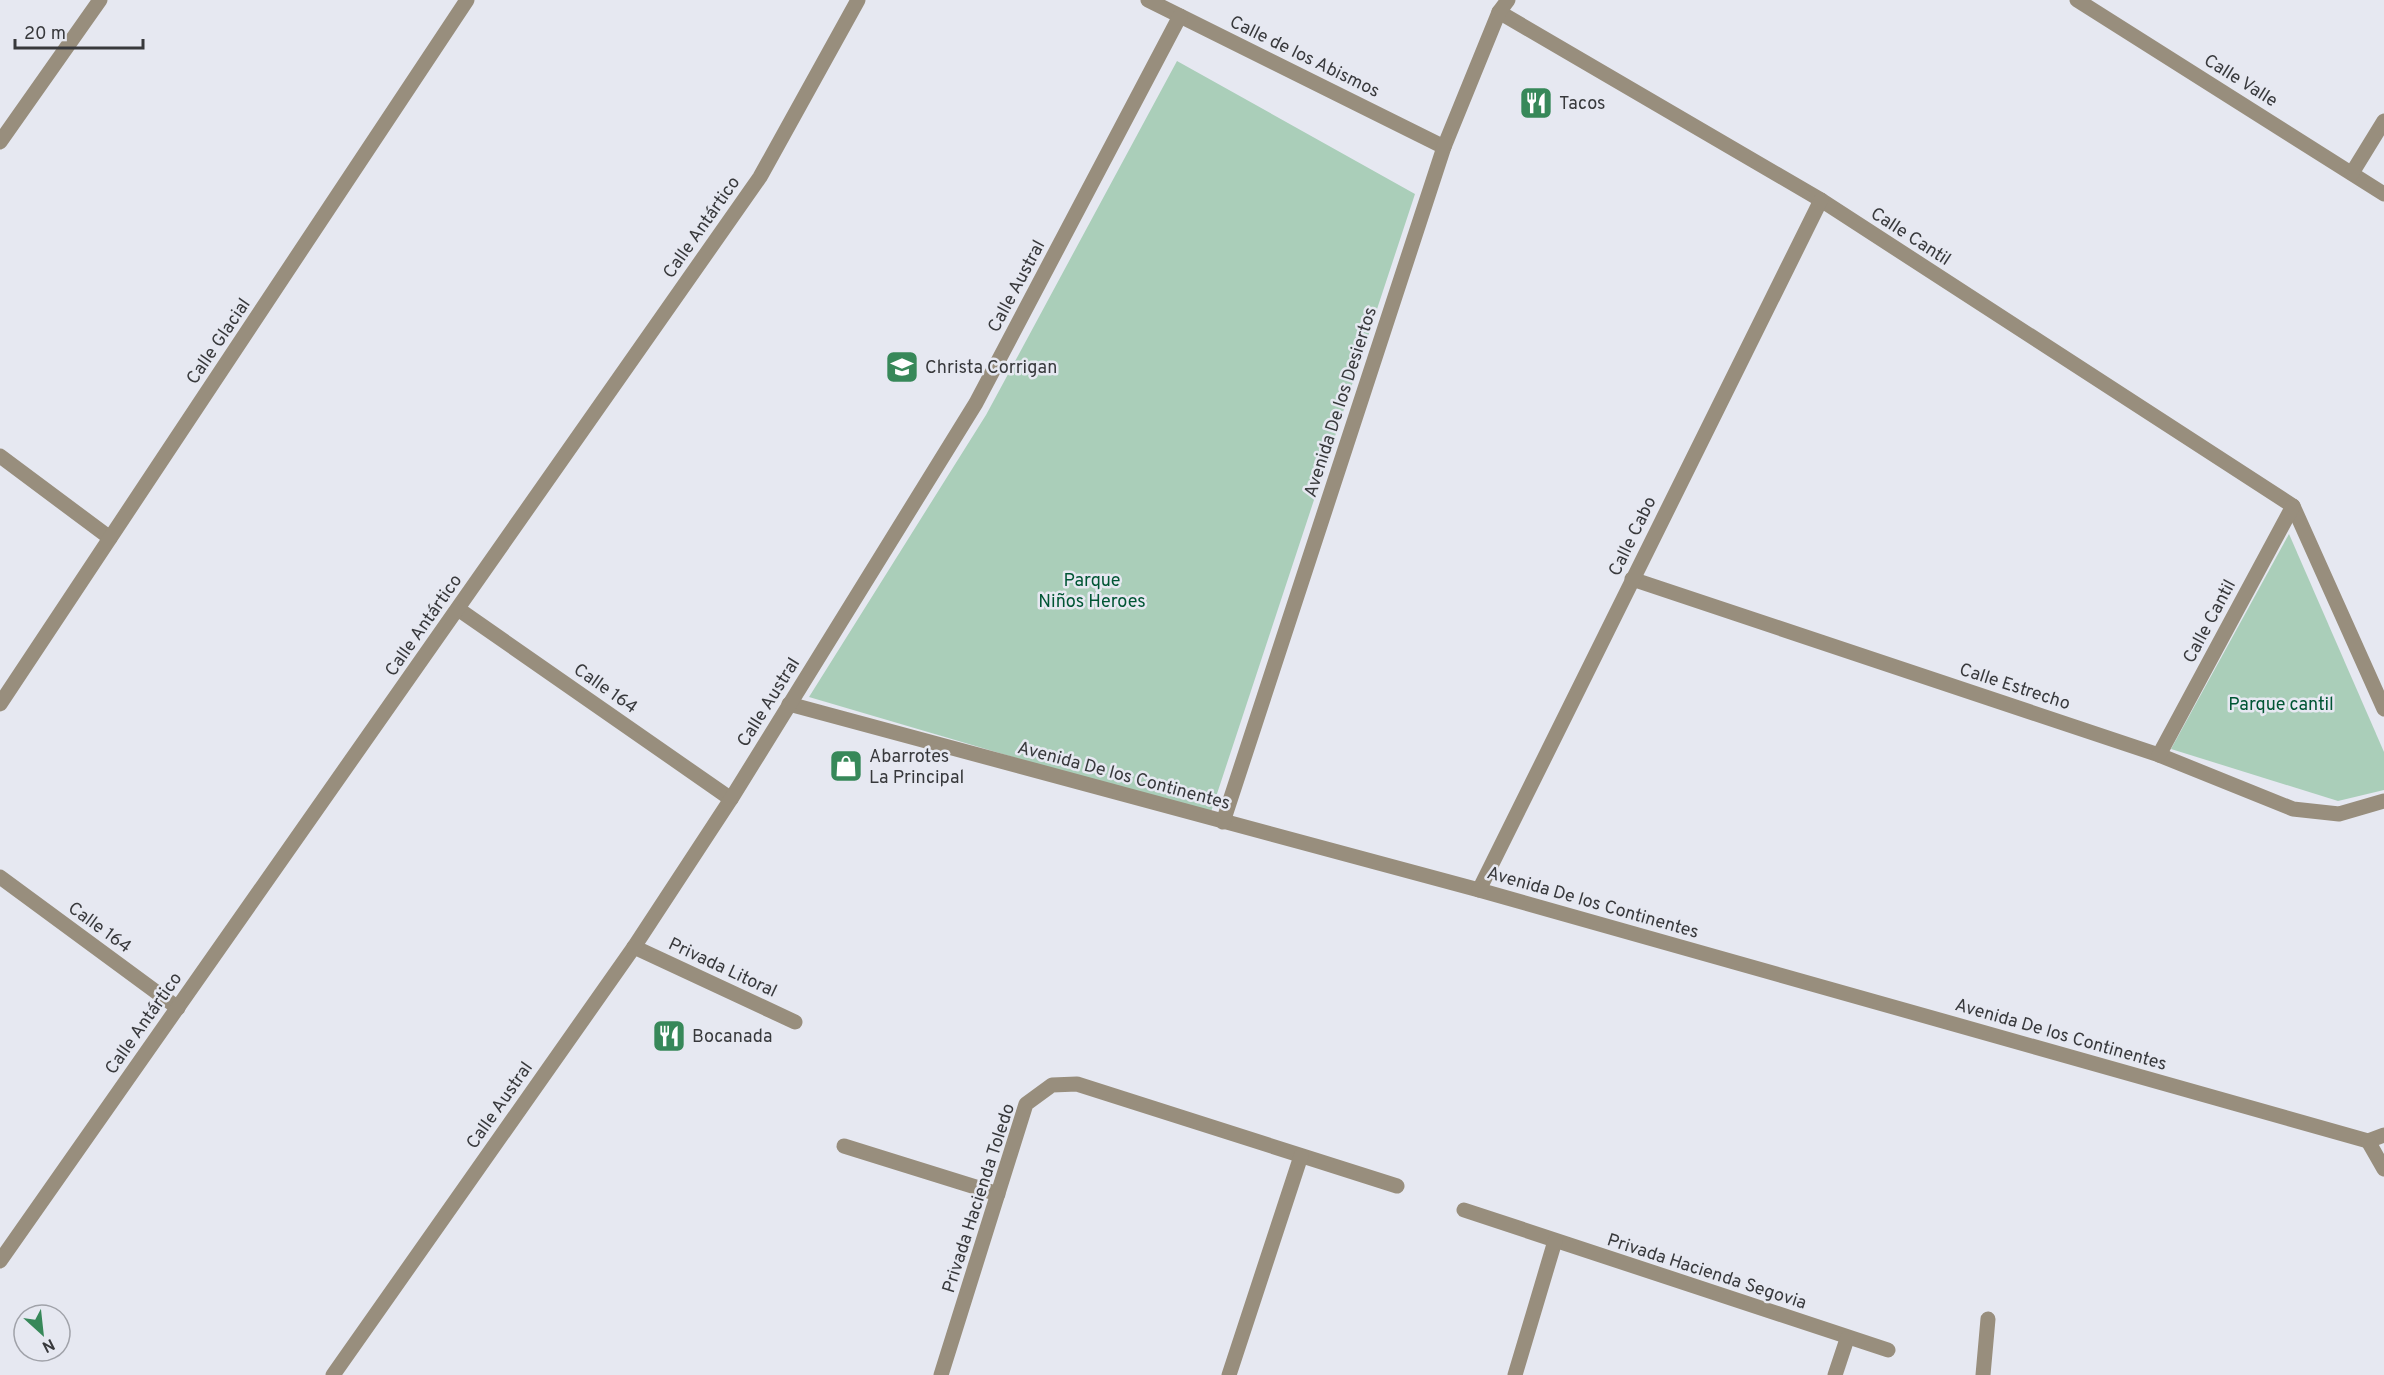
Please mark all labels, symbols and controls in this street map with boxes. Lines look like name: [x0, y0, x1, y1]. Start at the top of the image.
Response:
street label: Calle de los Abismos: [1226, 11, 1383, 104]
scale bar: [15, 12, 142, 50]
text: 20 m: [24, 23, 66, 46]
street label: Calle Valle: [2199, 50, 2281, 113]
restaurant icon: Tacos: [1518, 85, 1554, 121]
place label: Tacos: [1559, 93, 1606, 116]
street label: Calle Antártico: [659, 172, 746, 283]
street label: Calle Cantil: [1866, 203, 1955, 272]
street label: Calle Austral: [983, 237, 1051, 337]
street label: Calle Glacial: [182, 294, 256, 389]
street label: Avenida De los Desiertos: [1300, 304, 1383, 501]
school or university icon: Christa Corrigan: [884, 349, 920, 385]
place label: Christa Corrigan: [925, 357, 1057, 380]
street label: Calle Cabo: [1604, 493, 1663, 580]
street label: Calle Antártico: [381, 570, 468, 681]
park label: Parque Niños Heroes: [1038, 570, 1146, 614]
street label: Calle Cantil: [2179, 576, 2242, 667]
street label: Calle Austral: [733, 654, 806, 752]
street label: Calle 164: [569, 659, 642, 720]
street label: Calle Estrecho: [1956, 659, 2073, 716]
park label: Parque cantil: [2228, 694, 2334, 717]
street label: Avenida De los Continentes: [1015, 737, 1233, 816]
place label: Abarrotes La Principal: [869, 746, 964, 790]
shop icon: Abarrotes La Principal: [828, 748, 864, 784]
street label: Avenida De los Continentes: [1484, 862, 1701, 945]
street label: Calle 164: [63, 897, 135, 959]
street label: Privada Litoral: [664, 933, 780, 1004]
street label: Calle Antártico: [101, 968, 188, 1079]
street label: Avenida De los Continentes: [1952, 994, 2169, 1077]
restaurant icon: Bocanada: [651, 1018, 687, 1054]
place label: Bocanada: [692, 1026, 772, 1049]
street label: Calle Austral: [462, 1058, 539, 1154]
street label: Privada Hacienda Toledo: [938, 1101, 1021, 1296]
street label: Privada Hacienda Segovia: [1604, 1229, 1809, 1316]
north arrow: [12, 1303, 72, 1363]
text: N: [38, 1333, 58, 1356]

